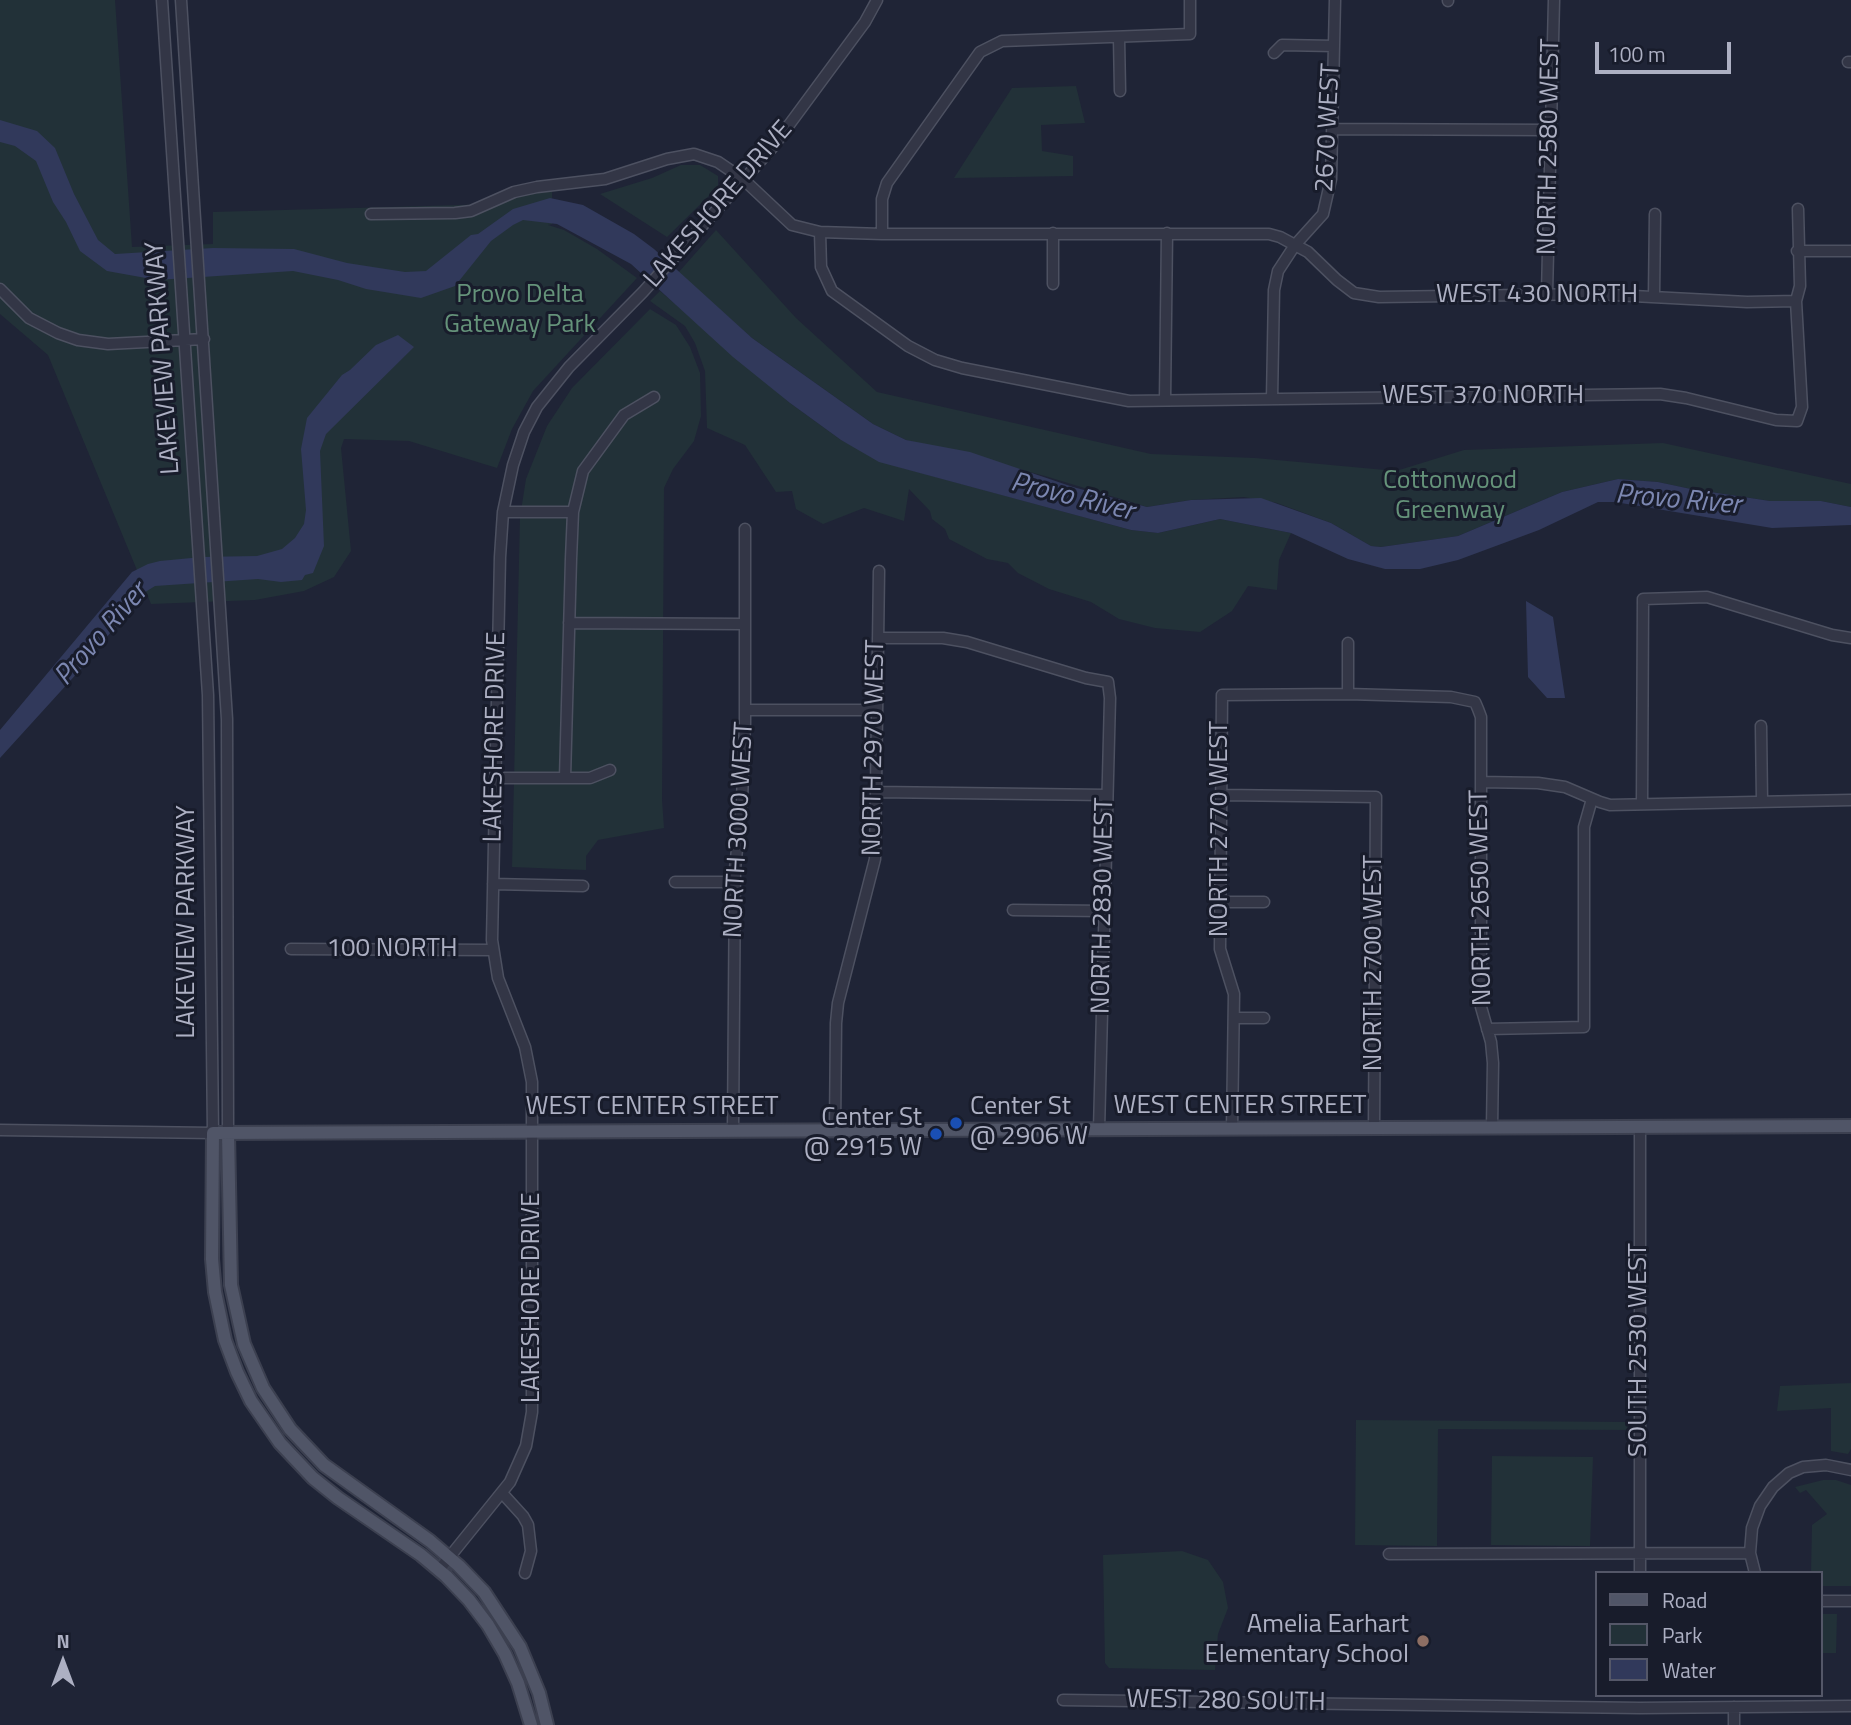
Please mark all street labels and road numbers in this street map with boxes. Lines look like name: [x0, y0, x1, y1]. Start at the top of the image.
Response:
street label: NORTH 2580 WEST: [1533, 38, 1567, 256]
street label: 2670 WEST: [1310, 63, 1348, 193]
street label: LAKESHORE DRIVE: [638, 115, 800, 295]
street label: LAKEVIEW PARKWAY: [140, 240, 188, 476]
street label: WEST 430 NORTH: [1436, 280, 1638, 312]
street label: WEST 370 NORTH: [1382, 381, 1584, 413]
street label: LAKESHORE DRIVE: [479, 631, 513, 843]
street label: NORTH 2970 WEST: [858, 639, 892, 857]
street label: NORTH 3000 WEST: [719, 721, 761, 939]
street label: NORTH 2770 WEST: [1205, 721, 1237, 937]
street label: NORTH 2650 WEST: [1465, 789, 1499, 1007]
street label: NORTH 2830 WEST: [1087, 797, 1121, 1015]
street label: LAKEVIEW PARKWAY: [172, 805, 204, 1039]
street label: NORTH 2700 WEST: [1359, 855, 1391, 1071]
street label: 100 NORTH: [326, 934, 458, 966]
street label: WEST CENTER STREET: [1114, 1091, 1366, 1123]
street label: WEST CENTER STREET: [526, 1092, 778, 1124]
street label: LAKESHORE DRIVE: [517, 1193, 549, 1403]
street label: SOUTH 2530 WEST: [1624, 1243, 1656, 1457]
street label: WEST 280 SOUTH: [1126, 1685, 1326, 1719]

